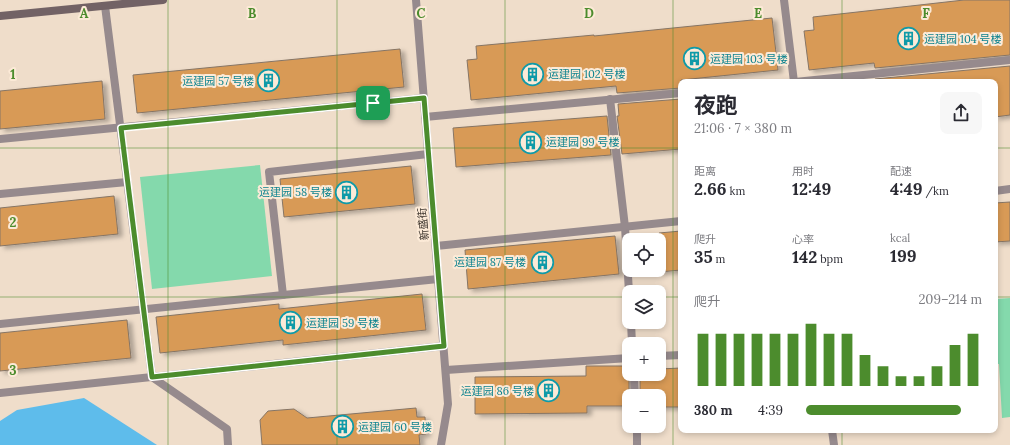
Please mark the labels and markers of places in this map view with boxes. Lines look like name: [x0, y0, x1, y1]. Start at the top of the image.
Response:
building icon: 运建园 104 号楼: [895, 26, 921, 52]
place label: 运建园 104 号楼: [924, 32, 1002, 46]
building icon: 运建园 103 号楼: [682, 46, 708, 72]
place label: 运建园 103 号楼: [710, 52, 788, 66]
building icon: 运建园 102 号楼: [520, 61, 546, 87]
place label: 运建园 102 号楼: [548, 67, 625, 81]
building icon: 运建园 57 号楼: [256, 68, 282, 94]
place label: 运建园 57 号楼: [182, 74, 254, 88]
pin: [356, 86, 390, 120]
building icon: 运建园 99 号楼: [517, 129, 543, 155]
place label: 运建园 99 号楼: [546, 135, 620, 149]
building icon: 运建园 58 号楼: [334, 179, 360, 205]
place label: 运建园 58 号楼: [259, 185, 332, 199]
building icon: 运建园 87 号楼: [529, 249, 555, 275]
place label: 运建园 87 号楼: [454, 255, 526, 269]
building icon: 运建园 59 号楼: [278, 310, 304, 336]
place label: 运建园 59 号楼: [306, 316, 379, 330]
building icon: 运建园 86 号楼: [536, 378, 562, 404]
place label: 运建园 86 号楼: [461, 384, 534, 398]
building icon: 运建园 60 号楼: [330, 414, 356, 440]
place label: 运建园 60 号楼: [358, 420, 432, 434]

